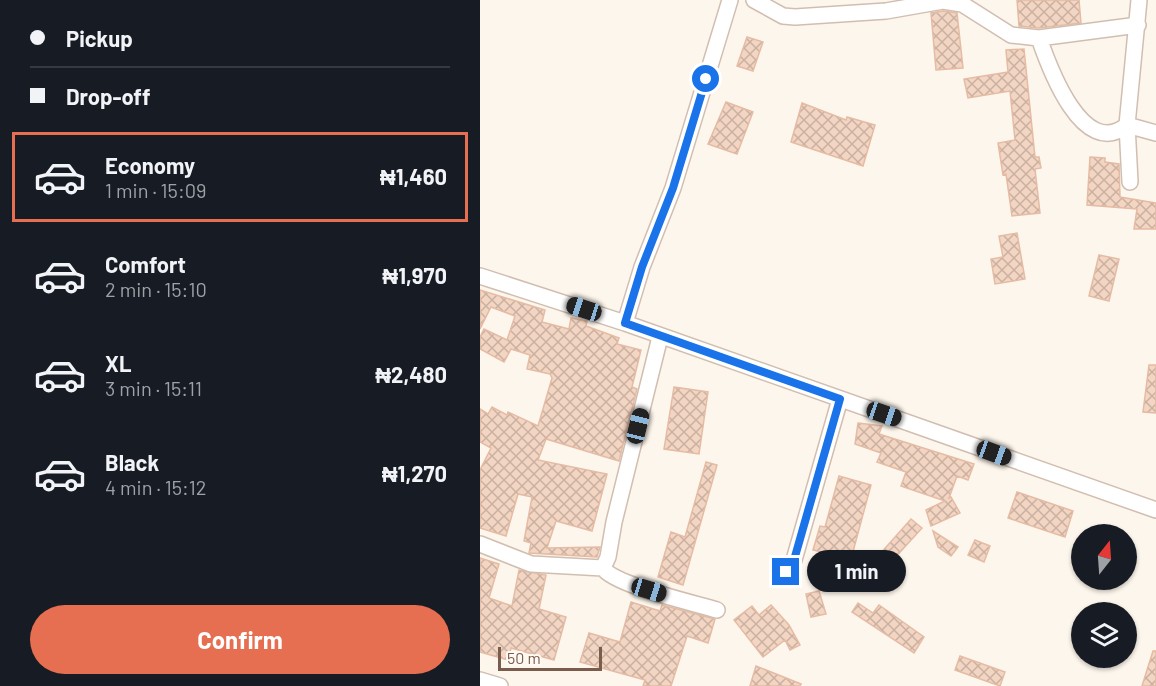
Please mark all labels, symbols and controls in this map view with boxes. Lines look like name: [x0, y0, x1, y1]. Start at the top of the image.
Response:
text: Pickup: [66, 25, 133, 51]
route start: [692, 65, 719, 92]
text: Drop-off: [66, 83, 150, 109]
icon: car: [33, 150, 87, 204]
text: Economy: [105, 152, 195, 178]
text: ₦1,460: [380, 163, 447, 189]
text: 1 min · 15:09: [105, 178, 206, 202]
icon: car: [33, 249, 87, 303]
text: Comfort: [105, 251, 186, 277]
text: ₦1,970: [382, 262, 447, 288]
text: 2 min · 15:10: [105, 277, 207, 301]
car: [564, 295, 604, 323]
icon: car: [33, 348, 87, 402]
text: XL: [105, 350, 131, 376]
text: ₦2,480: [375, 361, 447, 387]
text: 3 min · 15:11: [105, 376, 202, 400]
car: [864, 400, 904, 428]
car: [625, 406, 651, 446]
car: [974, 438, 1014, 468]
icon: car: [33, 447, 87, 501]
text: Black: [105, 449, 159, 475]
text: ₦1,270: [382, 460, 447, 486]
text: 4 min · 15:12: [105, 475, 206, 499]
north arrow: [1071, 524, 1137, 590]
map controls: [1071, 524, 1137, 668]
callout: 1 min: [807, 551, 906, 593]
route end: [772, 558, 799, 585]
text: 1 min: [835, 559, 878, 583]
car: [629, 576, 669, 604]
button: layers: [1071, 602, 1137, 668]
button: Confirm: [30, 605, 450, 674]
scale bar: [498, 644, 602, 672]
text: 50 m: [507, 648, 541, 667]

